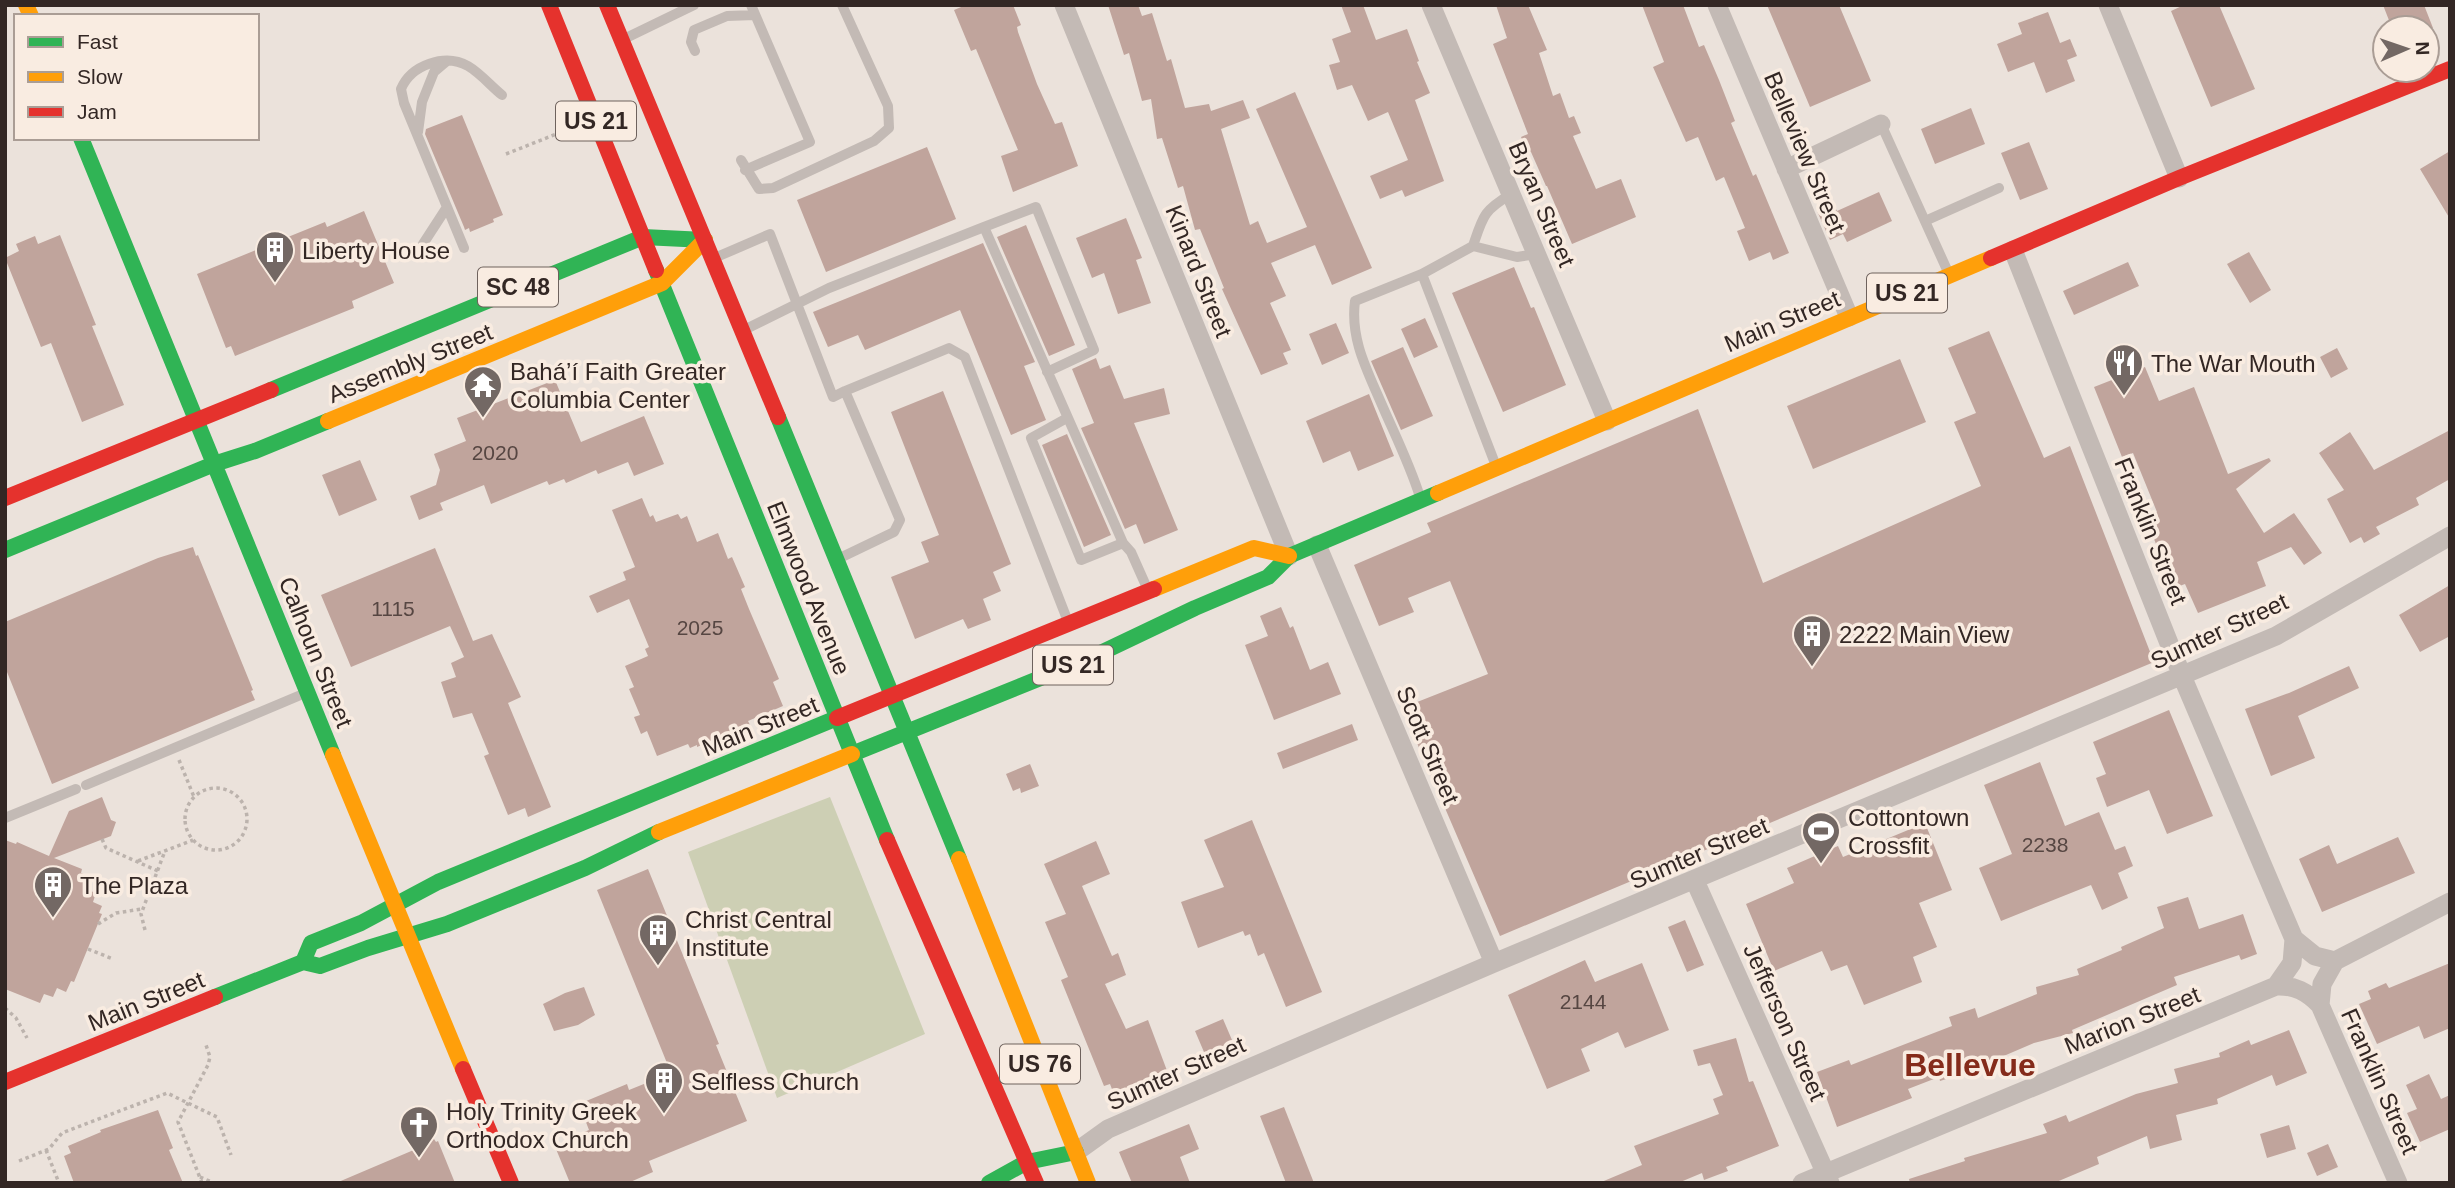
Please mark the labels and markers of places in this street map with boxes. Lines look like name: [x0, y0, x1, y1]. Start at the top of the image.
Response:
building icon: Liberty House: [254, 229, 296, 284]
place label: Liberty House: [302, 237, 450, 264]
restaurant icon: The War Mouth: [2103, 342, 2145, 397]
place label: The War Mouth: [2151, 350, 2316, 377]
place label: Bahá’í Faith Greater Columbia Center: [510, 358, 726, 413]
temple icon: Bahá’í Faith Greater Columbia Center: [462, 364, 504, 419]
building icon: 2222 Main View: [1791, 613, 1833, 668]
place label: 2222 Main View: [1839, 621, 2010, 648]
place label: Cottontown Crossfit: [1848, 804, 1969, 859]
sports icon: Cottontown Crossfit: [1800, 810, 1842, 865]
building icon: The Plaza: [32, 864, 74, 919]
place label: The Plaza: [80, 872, 189, 899]
place label: Christ Central Institute: [685, 906, 832, 961]
building icon: Christ Central Institute: [637, 912, 679, 967]
building icon: Selfless Church: [643, 1060, 685, 1115]
place label: Selfless Church: [691, 1068, 859, 1095]
place label: Holy Trinity Greek Orthodox Church: [446, 1098, 638, 1153]
church icon: Holy Trinity Greek Orthodox Church: [398, 1104, 440, 1159]

